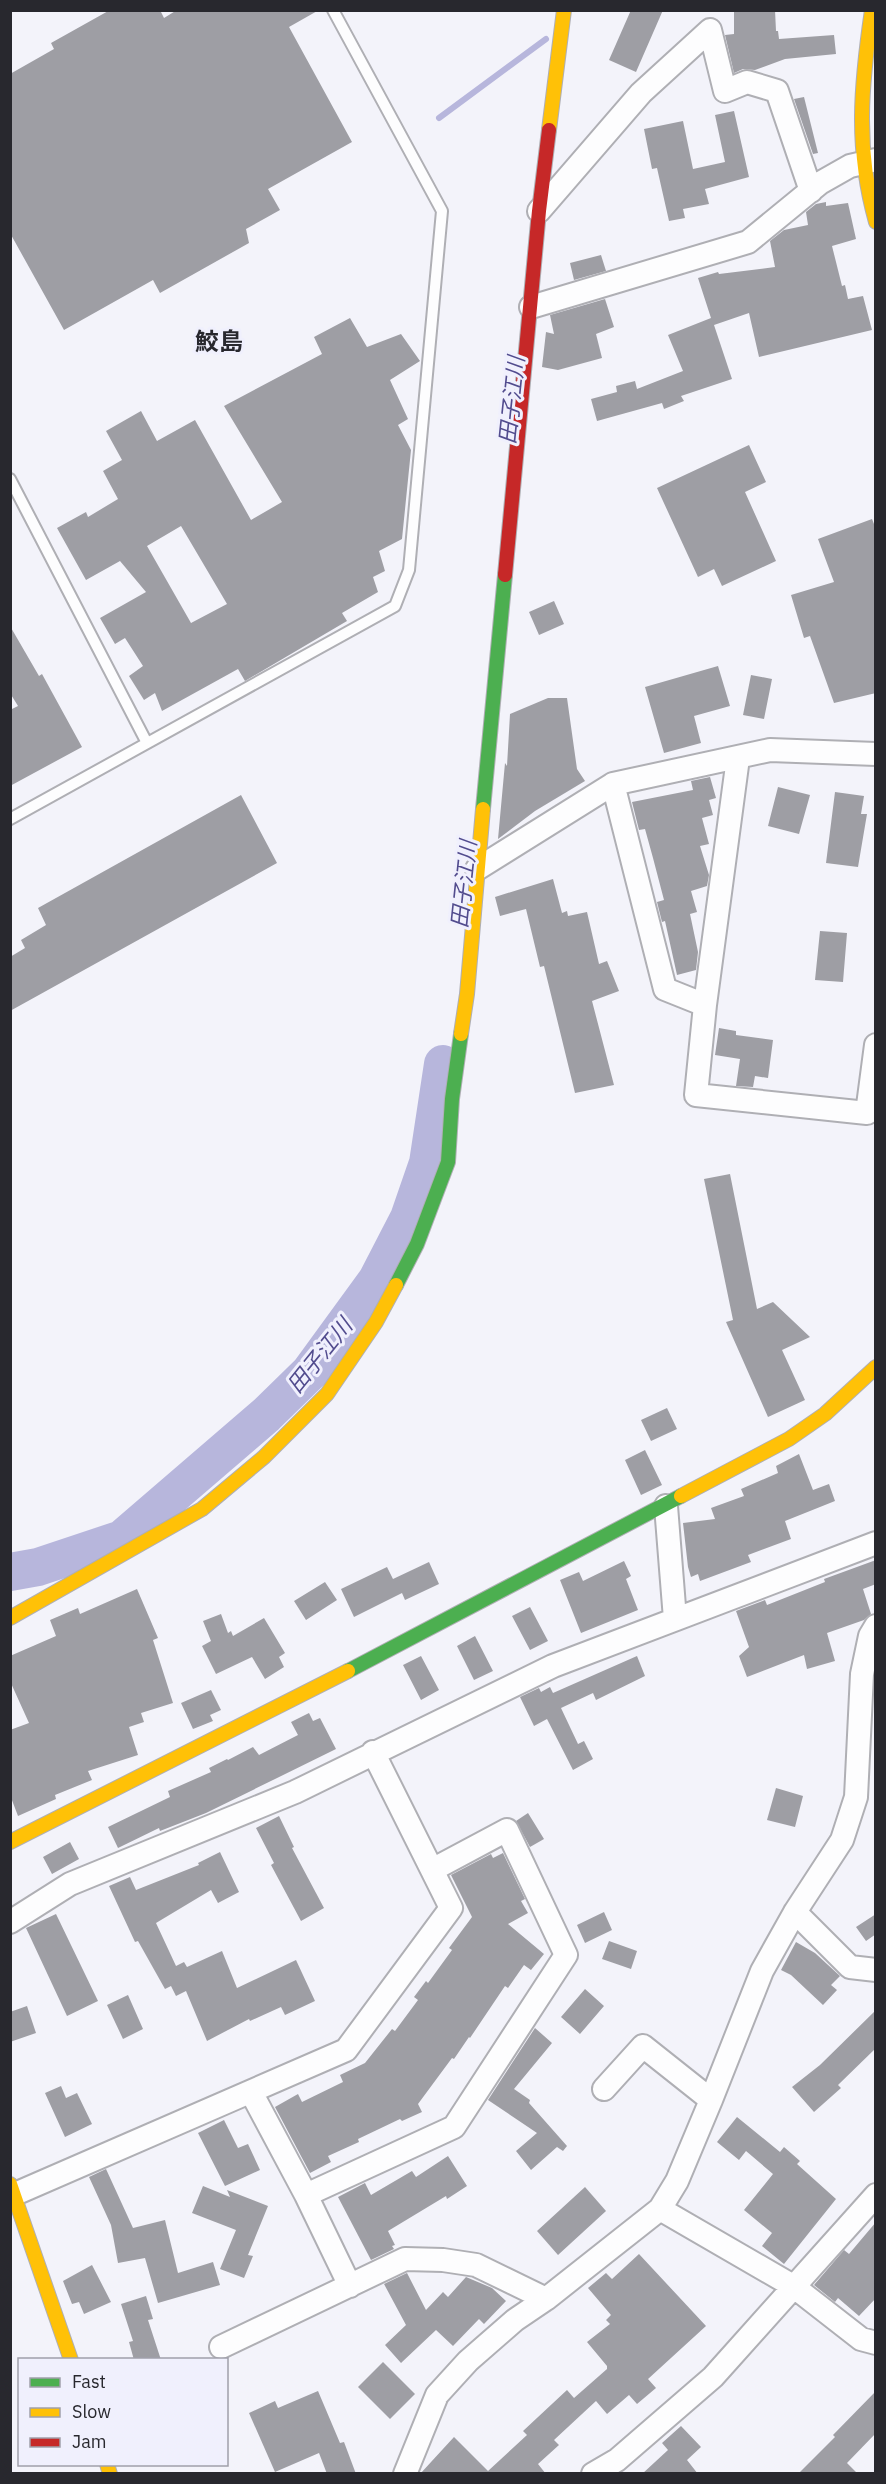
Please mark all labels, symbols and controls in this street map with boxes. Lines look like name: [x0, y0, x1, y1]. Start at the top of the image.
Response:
district label: 鮫島: [195, 325, 243, 357]
water label: 田子江川: [492, 353, 530, 445]
water label: 田子江川: [444, 837, 482, 929]
water label: 田子江川: [280, 1310, 359, 1398]
legend: [18, 2358, 228, 2466]
text: Fast: [72, 2370, 106, 2393]
text: Slow: [72, 2400, 111, 2423]
text: Jam: [72, 2430, 107, 2453]

